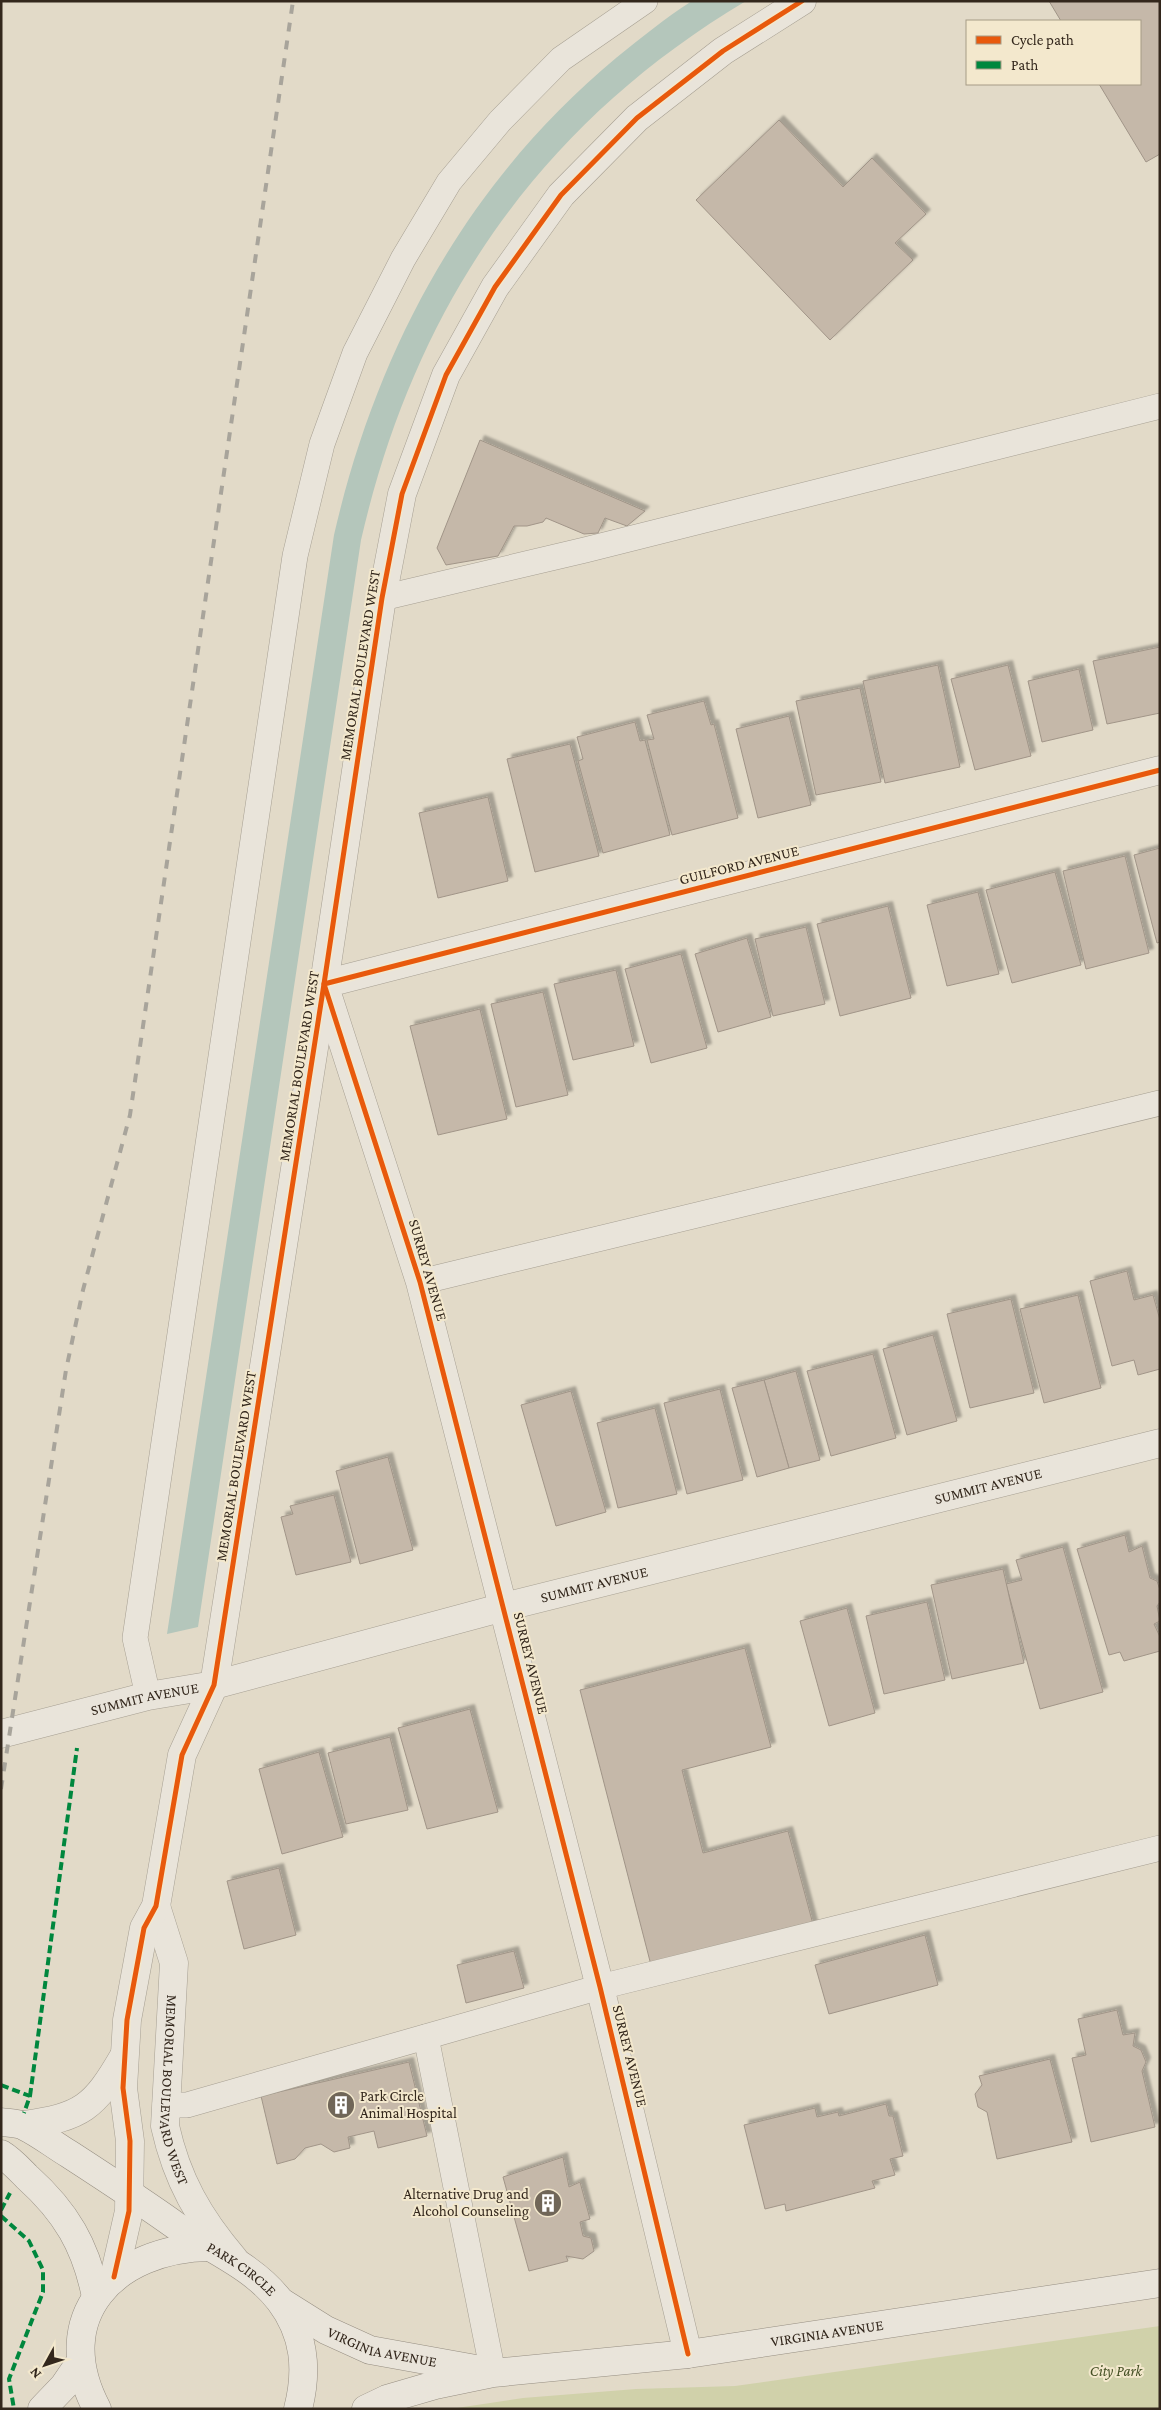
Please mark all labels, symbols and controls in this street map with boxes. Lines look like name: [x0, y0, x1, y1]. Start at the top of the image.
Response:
legend: [966, 20, 1141, 85]
text: Cycle path: [1011, 32, 1074, 49]
text: Path: [1011, 57, 1038, 73]
street label: MEMORIAL BOULEVARD WEST: [337, 569, 383, 761]
street label: GUILFORD AVENUE: [678, 842, 800, 888]
street label: MEMORIAL BOULEVARD WEST: [276, 970, 322, 1162]
street label: SURREY AVENUE: [406, 1217, 450, 1323]
street label: MEMORIAL BOULEVARD WEST: [213, 1370, 259, 1562]
street label: SUMMIT AVENUE: [933, 1465, 1043, 1507]
street label: SUMMIT AVENUE: [539, 1563, 649, 1606]
street label: SURREY AVENUE: [511, 1610, 551, 1716]
street label: SUMMIT AVENUE: [89, 1680, 200, 1718]
street label: MEMORIAL BOULEVARD WEST: [157, 1994, 192, 2187]
street label: SURREY AVENUE: [610, 2003, 650, 2109]
place label: Park Circle Animal Hospital: [360, 2088, 457, 2122]
building icon: Park Circle Animal Hospital: [326, 2090, 356, 2120]
place label: Alternative Drug and Alcohol Counseling: [403, 2186, 529, 2220]
building icon: Alternative Drug and Alcohol Counseling: [533, 2188, 563, 2218]
street label: PARK CIRCLE: [204, 2239, 280, 2299]
street label: VIRGINIA AVENUE: [770, 2317, 885, 2349]
street label: VIRGINIA AVENUE: [325, 2324, 438, 2370]
north arrow: [20, 2340, 70, 2390]
park label: City Park: [1090, 2363, 1144, 2380]
text: N: [26, 2364, 44, 2382]

